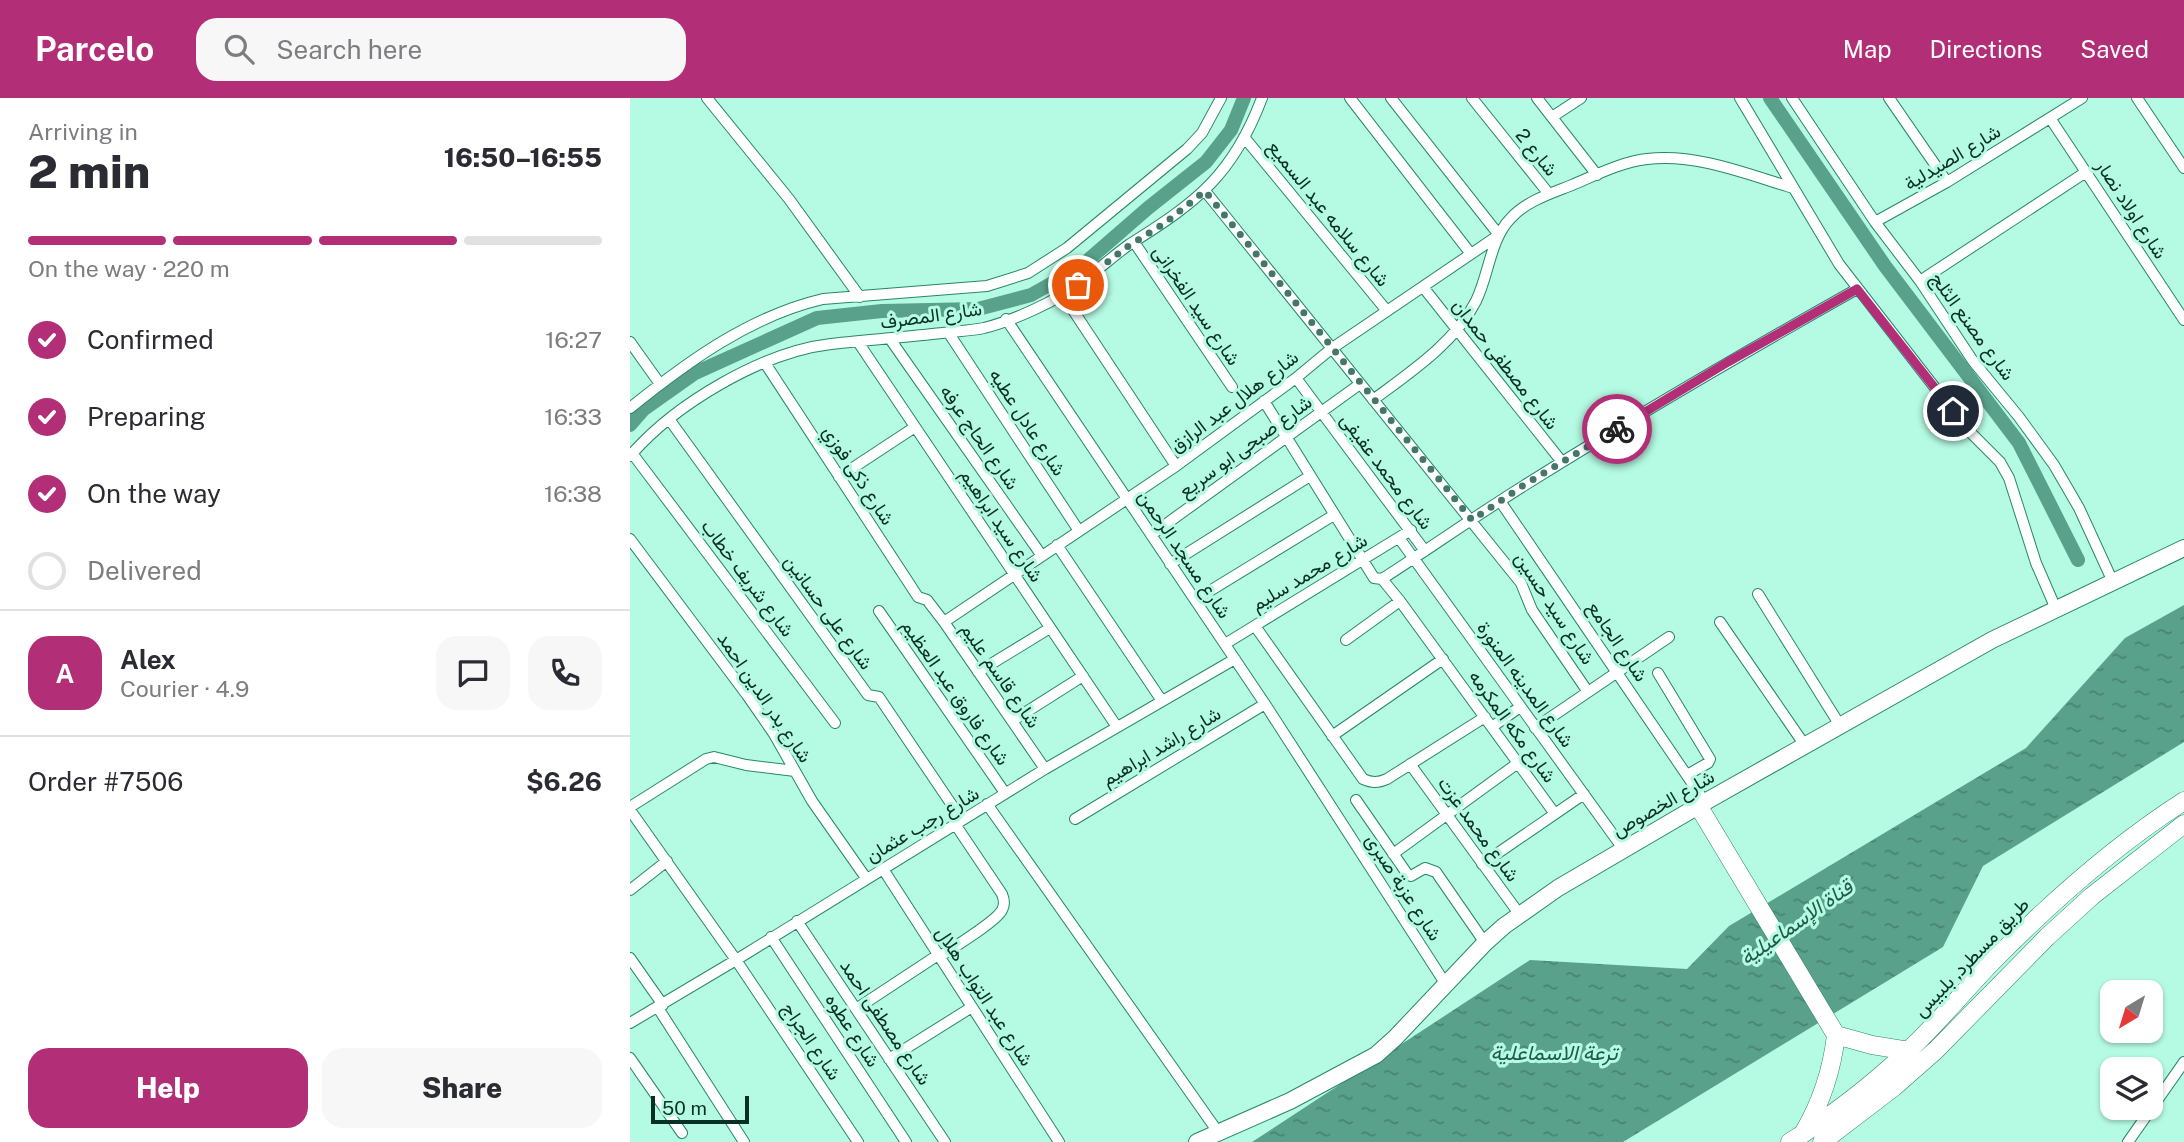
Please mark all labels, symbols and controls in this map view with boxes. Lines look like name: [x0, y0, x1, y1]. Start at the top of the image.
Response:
search box: [196, 18, 686, 81]
text: Parcelo: [35, 30, 154, 68]
icon: search: [220, 30, 258, 68]
text: Search here: [276, 34, 422, 65]
text: Map: [1843, 35, 1892, 63]
text: Directions: [1930, 35, 2042, 63]
text: Saved: [2080, 35, 2149, 63]
text: Arriving in: [28, 118, 138, 145]
street label: شارع الصيدلية: [1900, 120, 2005, 196]
street label: شارع 2: [1510, 124, 1563, 181]
street label: شارع سلامه عبد السميع: [1261, 136, 1395, 292]
text: 16:50–16:55: [444, 142, 602, 173]
text: 2 min: [28, 144, 150, 198]
street label: شارع اولاد نصار: [2090, 155, 2172, 264]
street label: شارع سيد الفخرانى: [1147, 241, 1245, 370]
text: On the way · 220 m: [28, 255, 230, 282]
pin: [1048, 255, 1108, 315]
icon: bag: [1059, 266, 1097, 304]
street label: شارع مصنع الثلج: [1924, 268, 2020, 386]
street label: شارع مصطفى حمدان: [1447, 294, 1564, 435]
street label: شارع المصرف: [879, 297, 984, 335]
icon: check: [28, 321, 66, 359]
text: Confirmed: [87, 324, 214, 355]
text: 16:27: [545, 326, 602, 353]
street label: شارع هلال عبد الرازق: [1166, 346, 1304, 458]
street label: شارع عادل عطيه: [984, 364, 1071, 481]
street label: شارع الحاج عرفه: [934, 381, 1024, 495]
pin: [1923, 381, 1983, 441]
street label: شارع صبحى ابو سريع: [1174, 390, 1318, 504]
icon: home: [1934, 392, 1972, 430]
courier: [1582, 394, 1652, 464]
icon: check: [28, 398, 66, 436]
text: Preparing: [87, 401, 206, 432]
text: 16:33: [544, 403, 602, 430]
street label: شارع محمد عفيفى: [1335, 409, 1438, 535]
icon: bike: [1598, 410, 1636, 448]
street label: شارع ذكى فوزي: [814, 421, 899, 532]
street label: شارع سيد ابراهيم: [954, 464, 1048, 587]
icon: check: [28, 475, 66, 513]
text: On the way: [87, 478, 221, 509]
text: 16:38: [544, 480, 602, 507]
street label: شارع مسجد الرحمن: [1132, 486, 1236, 623]
street label: شارع شريف خطاب: [695, 515, 799, 642]
street label: شارع محمد سليم: [1247, 529, 1372, 617]
street label: شارع سيد حسين: [1509, 548, 1599, 669]
street label: شارع على حسانين: [778, 550, 878, 675]
text: Delivered: [87, 555, 202, 586]
street label: شارع الجامع: [1581, 597, 1653, 687]
street label: شارع فاروق عبد العظيم: [896, 615, 1015, 770]
street label: شارع المدينه المنورة: [1471, 617, 1579, 752]
street label: شارع قاسم عليم: [955, 618, 1045, 733]
street label: شارع بدر الدين احمد: [712, 628, 817, 768]
button: chat: [436, 636, 510, 710]
button: phone: [528, 636, 602, 710]
text: Alex: [120, 644, 176, 675]
text: A: [56, 658, 74, 689]
street label: شارع مكه المكرمه: [1463, 666, 1561, 788]
text: Courier · 4.9: [120, 675, 249, 702]
street label: شارع راشد ابراهيم: [1098, 702, 1225, 792]
street label: شارع الخصوص: [1608, 765, 1719, 843]
text: Order #7506: [28, 766, 183, 797]
text: $6.26: [526, 766, 602, 797]
street label: شارع محمد عزت: [1432, 772, 1524, 887]
street label: شارع رجب عثمان: [861, 782, 984, 868]
street label: شارع عزبة صبرى: [1360, 829, 1447, 946]
water label: قناة الإسماعيلية: [1735, 873, 1860, 972]
street label: طريق مسطرد, بلبيس: [1909, 893, 2034, 1022]
street label: شارع عبد التواب هلال: [930, 922, 1038, 1071]
street label: شارع مصطفى احمد: [834, 955, 936, 1090]
north arrow: [2100, 980, 2163, 1043]
map controls: [2100, 980, 2163, 1120]
street label: شارع عطوه: [820, 989, 885, 1072]
street label: شارع الجراج: [776, 998, 846, 1085]
water label: ترعة الاسماعلية: [1491, 1040, 1620, 1066]
button: Help: [28, 1048, 308, 1128]
button: Share: [322, 1048, 602, 1128]
button: layers: [2100, 1057, 2163, 1120]
scale bar: [651, 1093, 749, 1125]
text: 50 m: [662, 1097, 707, 1119]

